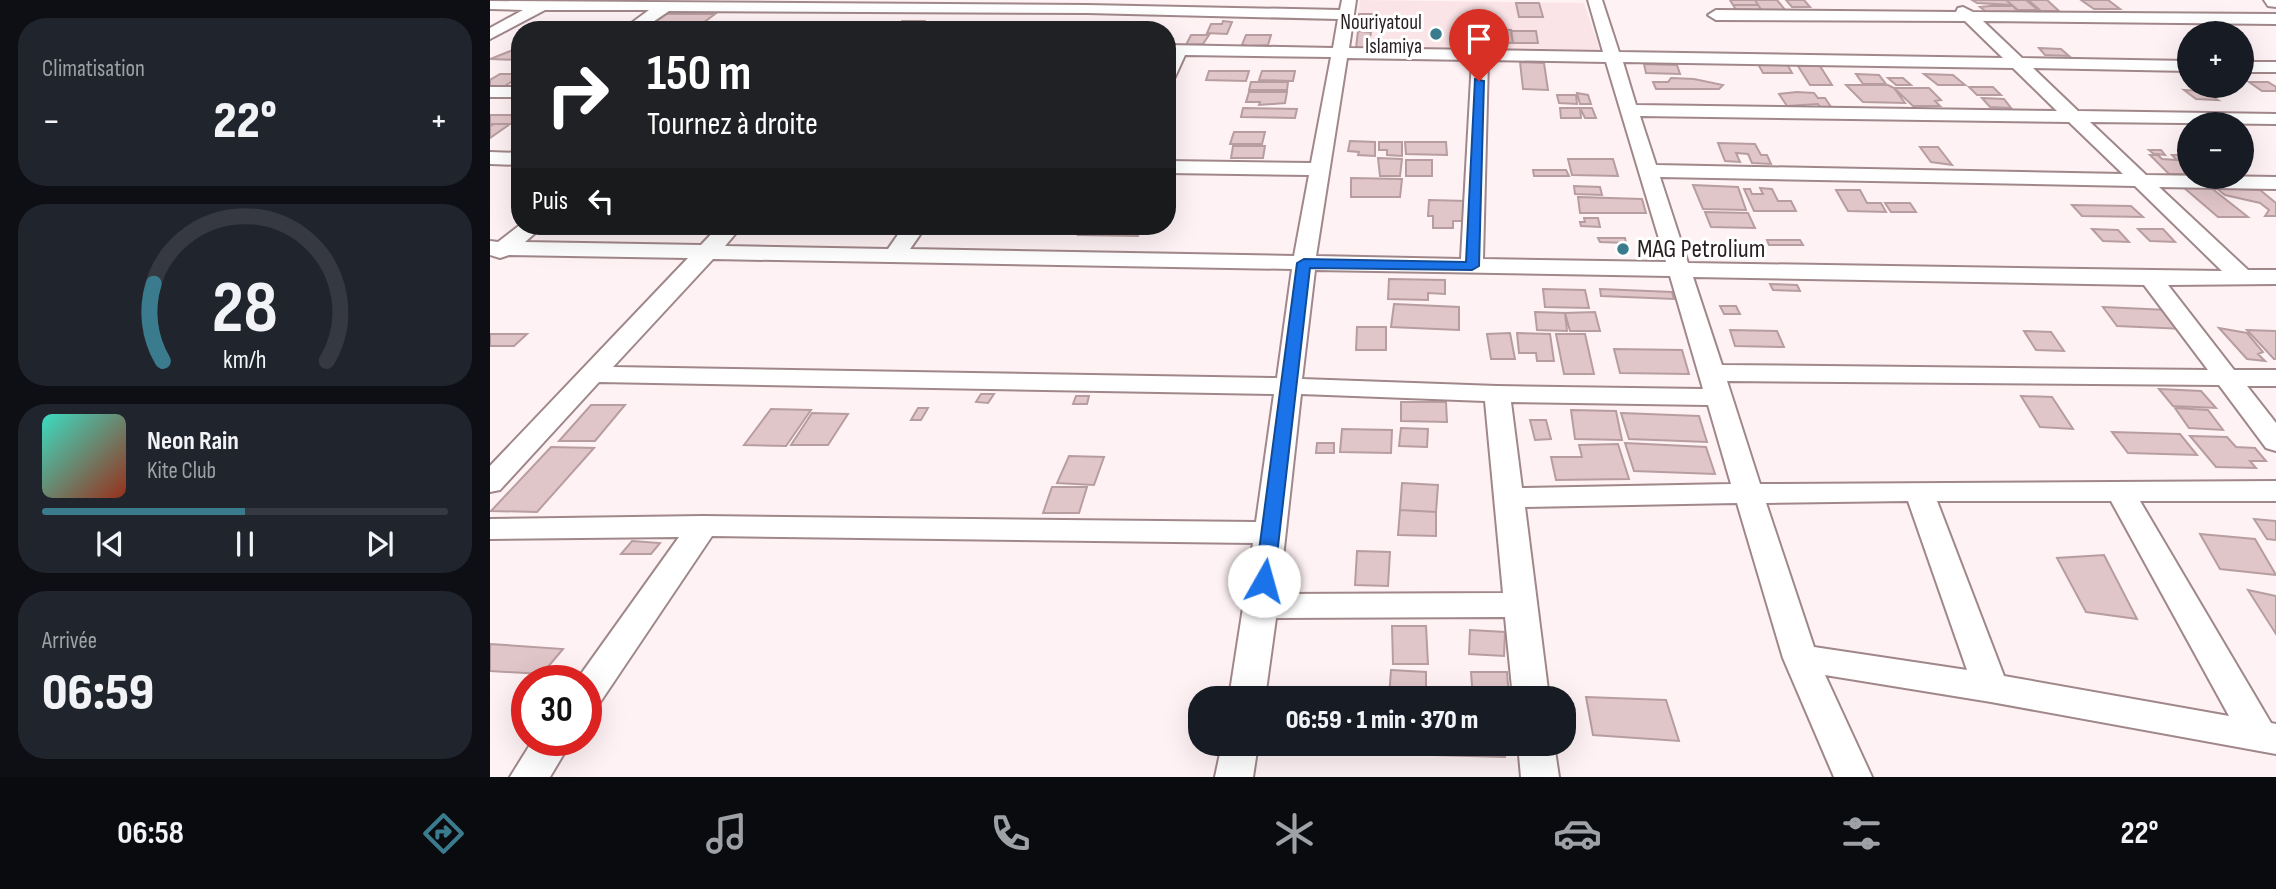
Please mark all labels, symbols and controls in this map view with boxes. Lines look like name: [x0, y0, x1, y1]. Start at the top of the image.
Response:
pin: [1449, 9, 1509, 81]
place label: Nouriyatoul Islamiya: [1340, 10, 1422, 59]
icon: arrive: [1460, 20, 1498, 58]
map controls: [2177, 21, 2254, 189]
button: +: [2177, 21, 2254, 98]
marker: Nouriyatoul Islamiya: [1428, 26, 1444, 42]
text: 150 m: [647, 45, 751, 104]
icon: right: [532, 49, 623, 140]
text: Climatisation: [42, 55, 145, 83]
text: 22°: [213, 90, 277, 153]
text: −: [42, 99, 61, 144]
text: +: [429, 99, 448, 144]
text: Tournez à droite: [647, 105, 818, 144]
button: −: [2177, 112, 2254, 189]
icon: left: [582, 182, 620, 220]
text: Puis: [532, 186, 568, 217]
place label: MAG Petrolium: [1637, 234, 1765, 265]
marker: MAG Petrolium: [1615, 241, 1631, 257]
text: 28: [212, 266, 278, 354]
text: km/h: [223, 345, 267, 376]
text: Neon Rain: [147, 426, 239, 457]
text: Kite Club: [147, 457, 216, 485]
icon: previous: [91, 525, 129, 563]
icon: pause: [226, 525, 264, 563]
icon: next: [361, 525, 399, 563]
position arrow: [1227, 544, 1301, 618]
text: Arrivée: [42, 627, 97, 655]
text: 06:59: [42, 662, 154, 725]
speed limit sign: 30: [511, 665, 602, 756]
text: 06:59 · 1 min · 370 m: [1286, 705, 1478, 736]
icon: directions: [419, 809, 468, 858]
icon: music: [702, 809, 751, 858]
icon: phone: [986, 809, 1035, 858]
icon: climate: [1270, 809, 1319, 858]
icon: car: [1553, 809, 1602, 858]
icon: filters: [1837, 809, 1886, 858]
text: 06:58: [117, 814, 184, 853]
text: 22°: [2120, 814, 2159, 853]

